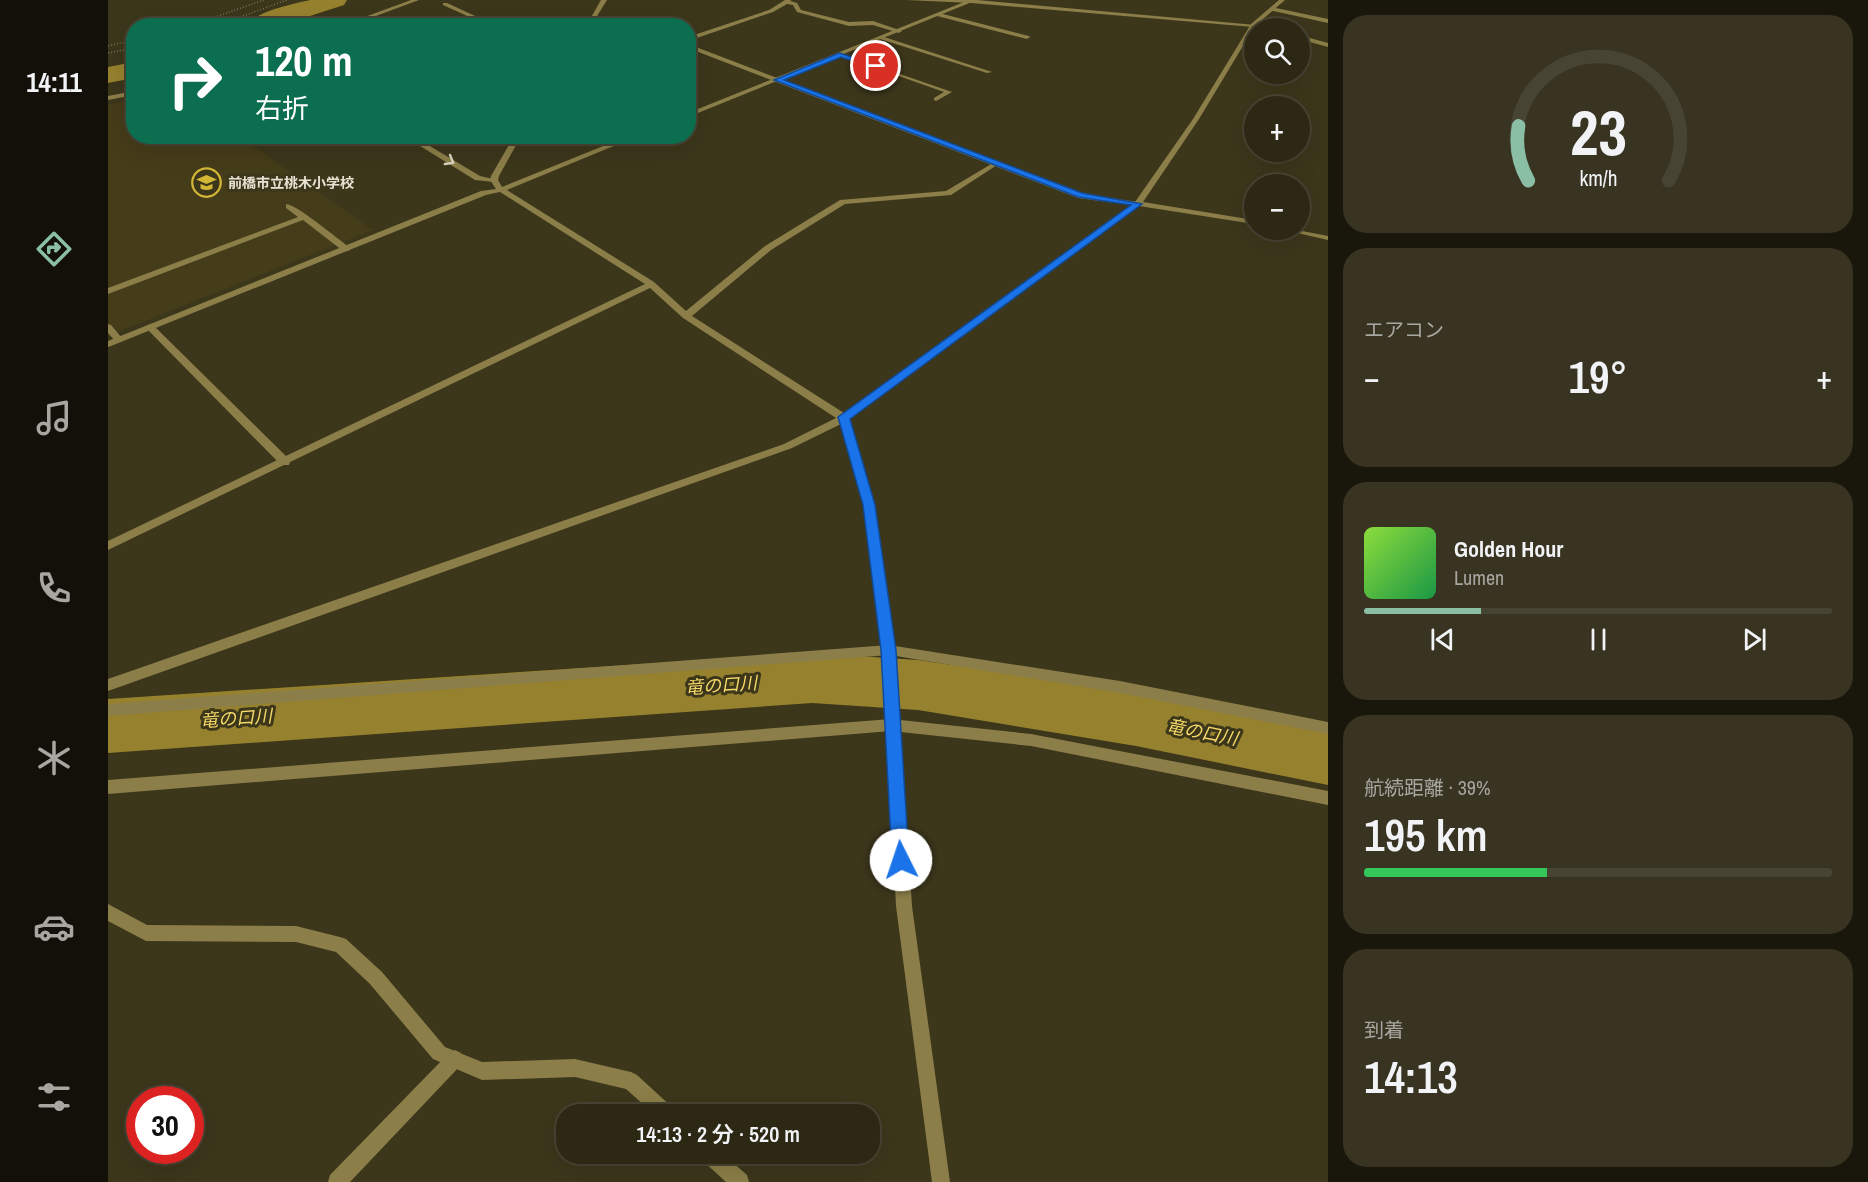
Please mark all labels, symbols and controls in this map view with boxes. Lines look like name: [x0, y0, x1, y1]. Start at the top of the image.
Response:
map controls: [1244, 18, 1310, 240]
button: search: [1244, 18, 1310, 84]
text: 120 m: [255, 33, 353, 89]
pin: [850, 40, 901, 91]
icon: right: [156, 42, 234, 120]
icon: arrive: [859, 49, 892, 82]
text: 14:11: [26, 64, 82, 100]
text: 右折: [255, 90, 309, 126]
text: 23: [1570, 90, 1626, 174]
button: +: [1244, 96, 1310, 162]
one-way arrow: [444, 154, 454, 166]
text: km/h: [1579, 165, 1617, 194]
school or university icon: 前橋市立桃木小学校: [191, 167, 223, 199]
place label: 前橋市立桃木小学校: [228, 174, 354, 192]
button: −: [1244, 174, 1310, 240]
icon: directions: [33, 228, 75, 270]
text: エアコン: [1364, 316, 1444, 343]
text: 19°: [1568, 346, 1628, 407]
text: −: [1364, 355, 1380, 399]
text: +: [1816, 355, 1832, 399]
icon: music: [33, 397, 75, 439]
text: Golden Hour: [1454, 534, 1563, 564]
text: Lumen: [1454, 564, 1504, 591]
icon: phone: [33, 567, 75, 609]
icon: previous: [1426, 623, 1459, 656]
icon: pause: [1582, 623, 1615, 656]
icon: next: [1738, 623, 1771, 656]
water label: 竜の口川: [684, 670, 760, 700]
water label: 竜の口川: [199, 703, 275, 733]
water label: 竜の口川: [1164, 713, 1242, 752]
icon: climate: [33, 737, 75, 779]
text: 航続距離 · 39%: [1364, 774, 1491, 801]
text: 195 km: [1364, 804, 1488, 865]
position arrow: [869, 828, 933, 892]
icon: car: [33, 906, 75, 948]
text: 到着: [1364, 1016, 1404, 1043]
text: 14:13: [1364, 1046, 1458, 1107]
icon: filters: [33, 1076, 75, 1118]
speed limit sign: 30: [126, 1086, 204, 1164]
text: 14:13 · 2 分 · 520 m: [636, 1119, 800, 1149]

